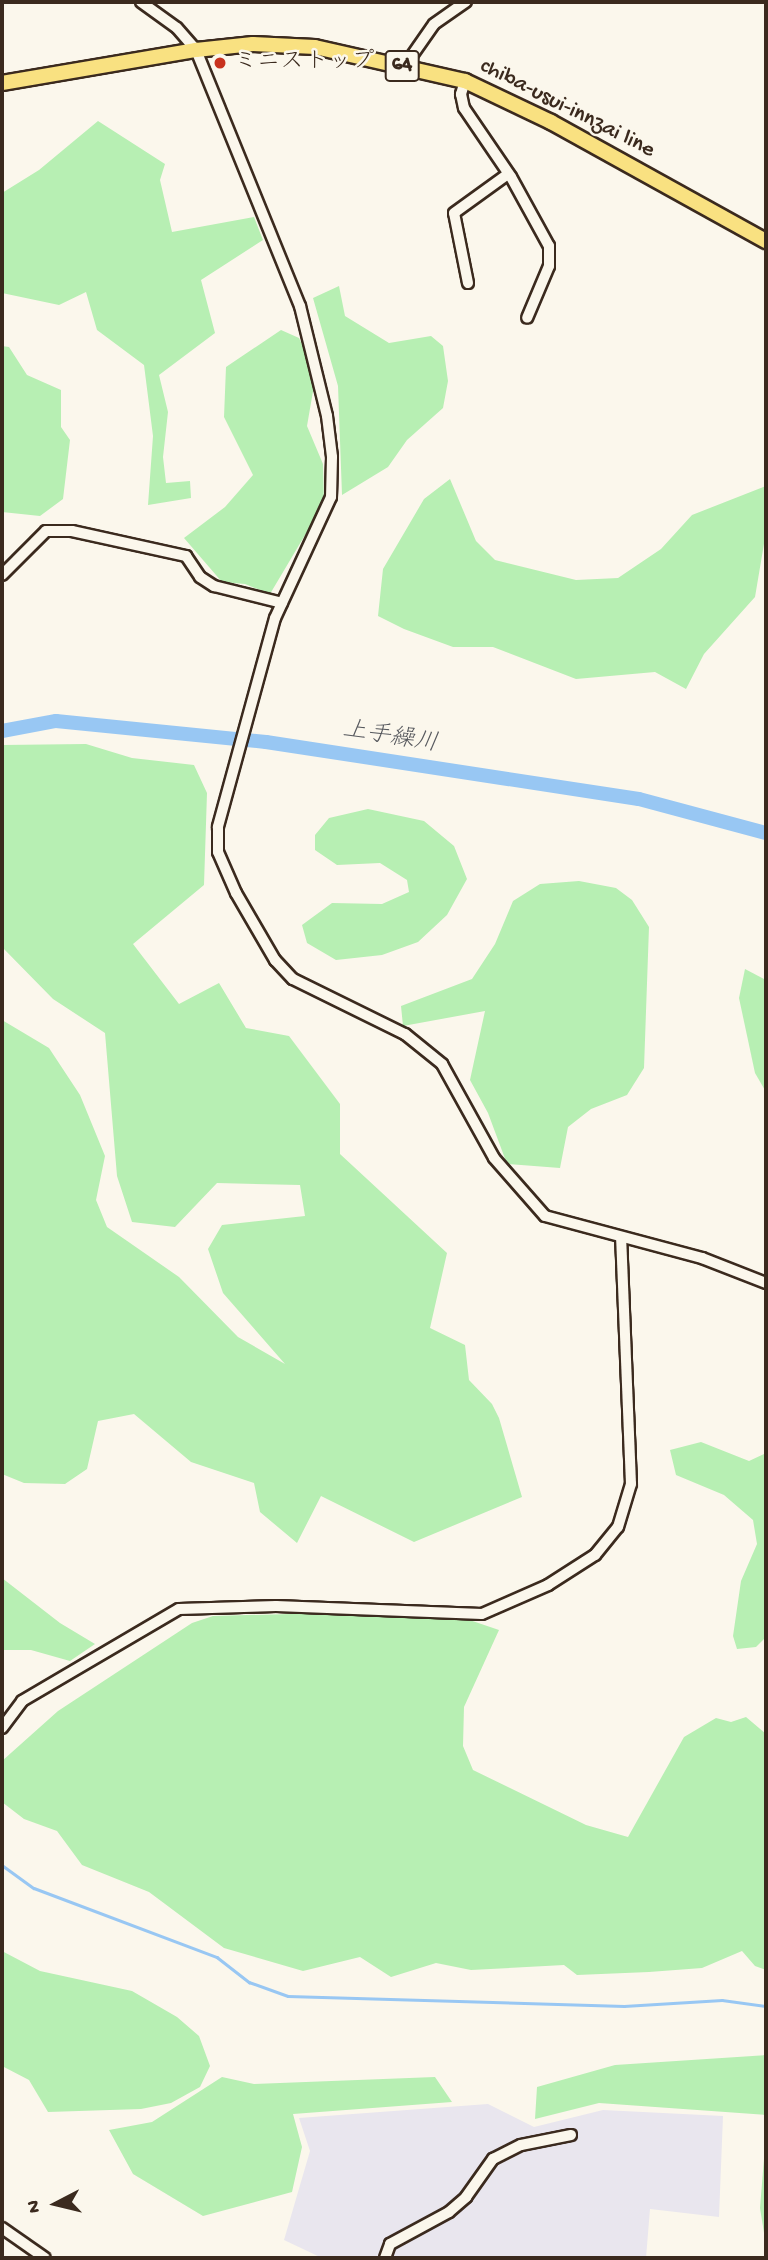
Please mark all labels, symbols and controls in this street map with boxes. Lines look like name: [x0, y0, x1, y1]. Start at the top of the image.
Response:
road number: 64: [384, 48, 420, 84]
place label: ミニストップ: [234, 49, 372, 77]
street label: chiba-usui-innzai line: [475, 53, 659, 165]
marker: ミニストップ: [212, 55, 228, 71]
water label: 上手繰川: [340, 716, 440, 760]
north arrow: [21, 2169, 91, 2239]
text: N: [22, 2199, 47, 2214]

